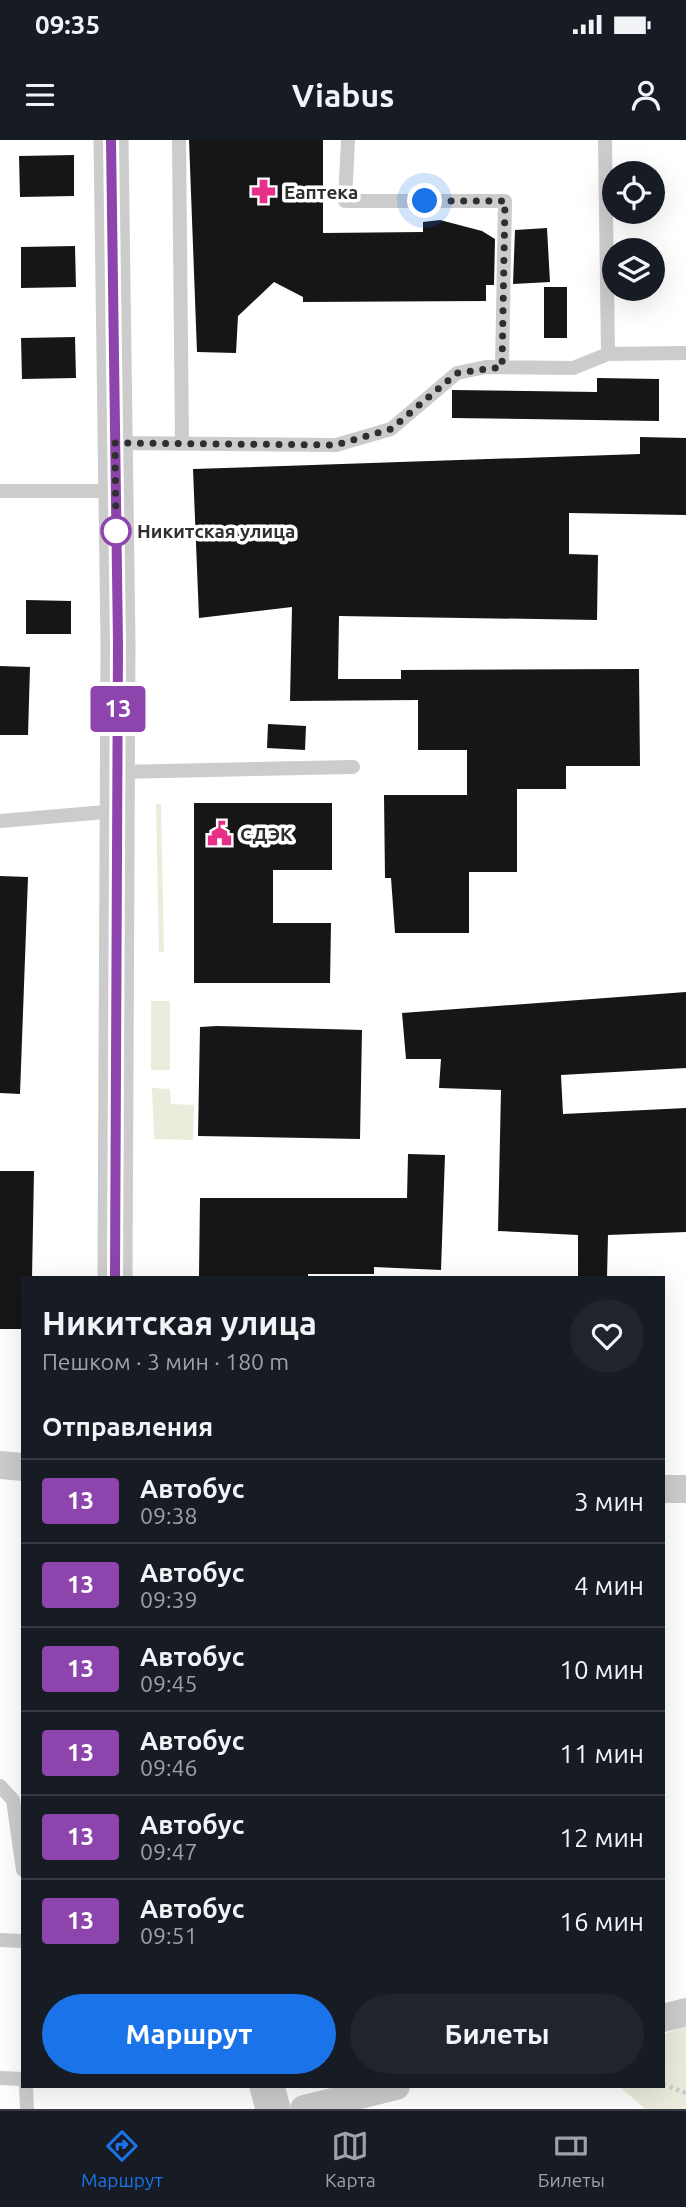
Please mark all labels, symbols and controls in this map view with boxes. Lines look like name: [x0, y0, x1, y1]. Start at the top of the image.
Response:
text: 09:35: [35, 10, 100, 39]
icon: menu: [21, 76, 59, 114]
icon: person: [627, 76, 665, 114]
text: Viabus: [292, 77, 394, 113]
map controls: [602, 161, 665, 301]
button: locate: [602, 161, 665, 224]
pharmacy icon: Еаптека: [250, 178, 278, 206]
place label: Еаптека: [284, 181, 358, 203]
your location: [407, 183, 442, 218]
button: layers: [602, 238, 665, 301]
marker: Никитская улица: [101, 516, 131, 546]
place label: Никитская улица: [137, 520, 295, 542]
line badge: 13: [86, 686, 150, 732]
text: 13: [104, 695, 132, 722]
public building icon: СДЭК: [206, 820, 234, 848]
place label: СДЭК: [240, 823, 293, 845]
button: heart: [570, 1299, 644, 1373]
text: Никитская улица: [42, 1304, 317, 1341]
text: Пешком · 3 мин · 180 m: [42, 1349, 289, 1374]
text: Отправления: [42, 1412, 213, 1441]
text: Автобус: [140, 1474, 244, 1503]
text: 13: [67, 1487, 94, 1514]
text: 3 мин: [574, 1487, 644, 1516]
text: 09:38: [140, 1503, 198, 1528]
text: Автобус: [140, 1558, 244, 1587]
text: 13: [67, 1571, 94, 1598]
text: 4 мин: [574, 1571, 644, 1600]
text: 09:39: [140, 1587, 198, 1612]
text: Автобус: [140, 1642, 244, 1671]
text: 13: [67, 1655, 94, 1682]
text: 10 мин: [559, 1655, 644, 1684]
text: 09:45: [140, 1671, 198, 1696]
text: Автобус: [140, 1726, 244, 1755]
text: 13: [67, 1739, 94, 1766]
text: 11 мин: [559, 1739, 644, 1768]
text: 09:46: [140, 1755, 198, 1780]
text: Автобус: [140, 1810, 244, 1839]
text: 13: [67, 1823, 94, 1850]
text: 12 мин: [559, 1823, 644, 1852]
text: 09:47: [140, 1839, 198, 1864]
text: Автобус: [140, 1894, 244, 1923]
text: 13: [67, 1907, 94, 1934]
text: 16 мин: [559, 1907, 644, 1936]
text: 09:51: [140, 1923, 198, 1948]
button: Маршрут: [42, 1994, 336, 2074]
button: Билеты: [350, 1994, 644, 2074]
tab: Маршрут: [81, 2127, 163, 2191]
tab: Карта: [325, 2127, 376, 2191]
tab: Билеты: [538, 2127, 605, 2191]

